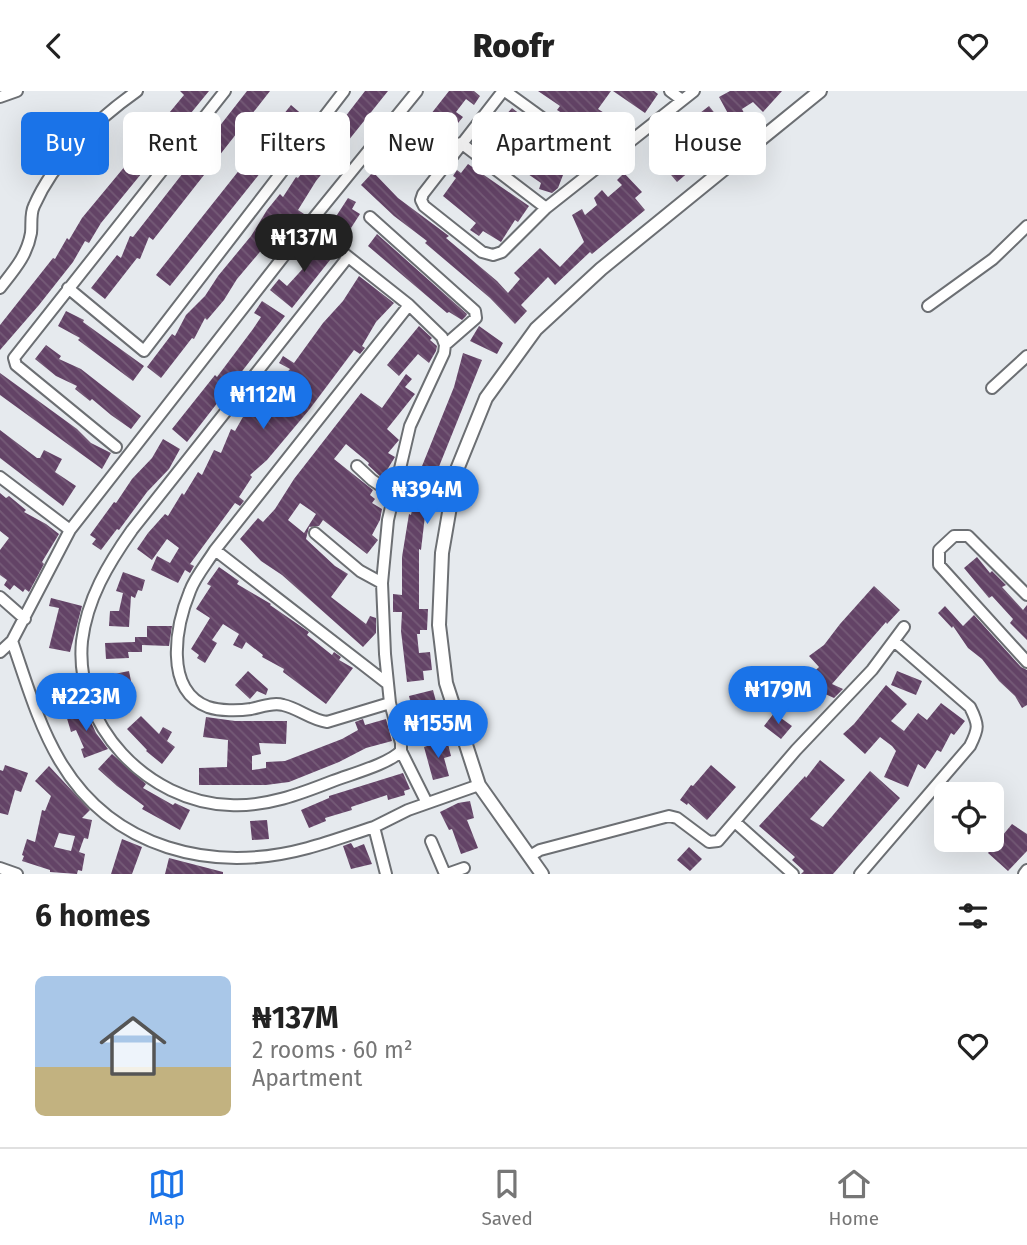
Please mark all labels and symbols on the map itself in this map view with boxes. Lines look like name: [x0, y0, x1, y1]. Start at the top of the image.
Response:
pin: ₦137M: [255, 215, 353, 274]
pin: ₦112M: [214, 371, 312, 431]
pin: ₦394M: [378, 467, 476, 526]
pin: ₦179M: [729, 667, 827, 726]
pin: ₦223M: [37, 673, 135, 733]
pin: ₦155M: [389, 701, 487, 760]

